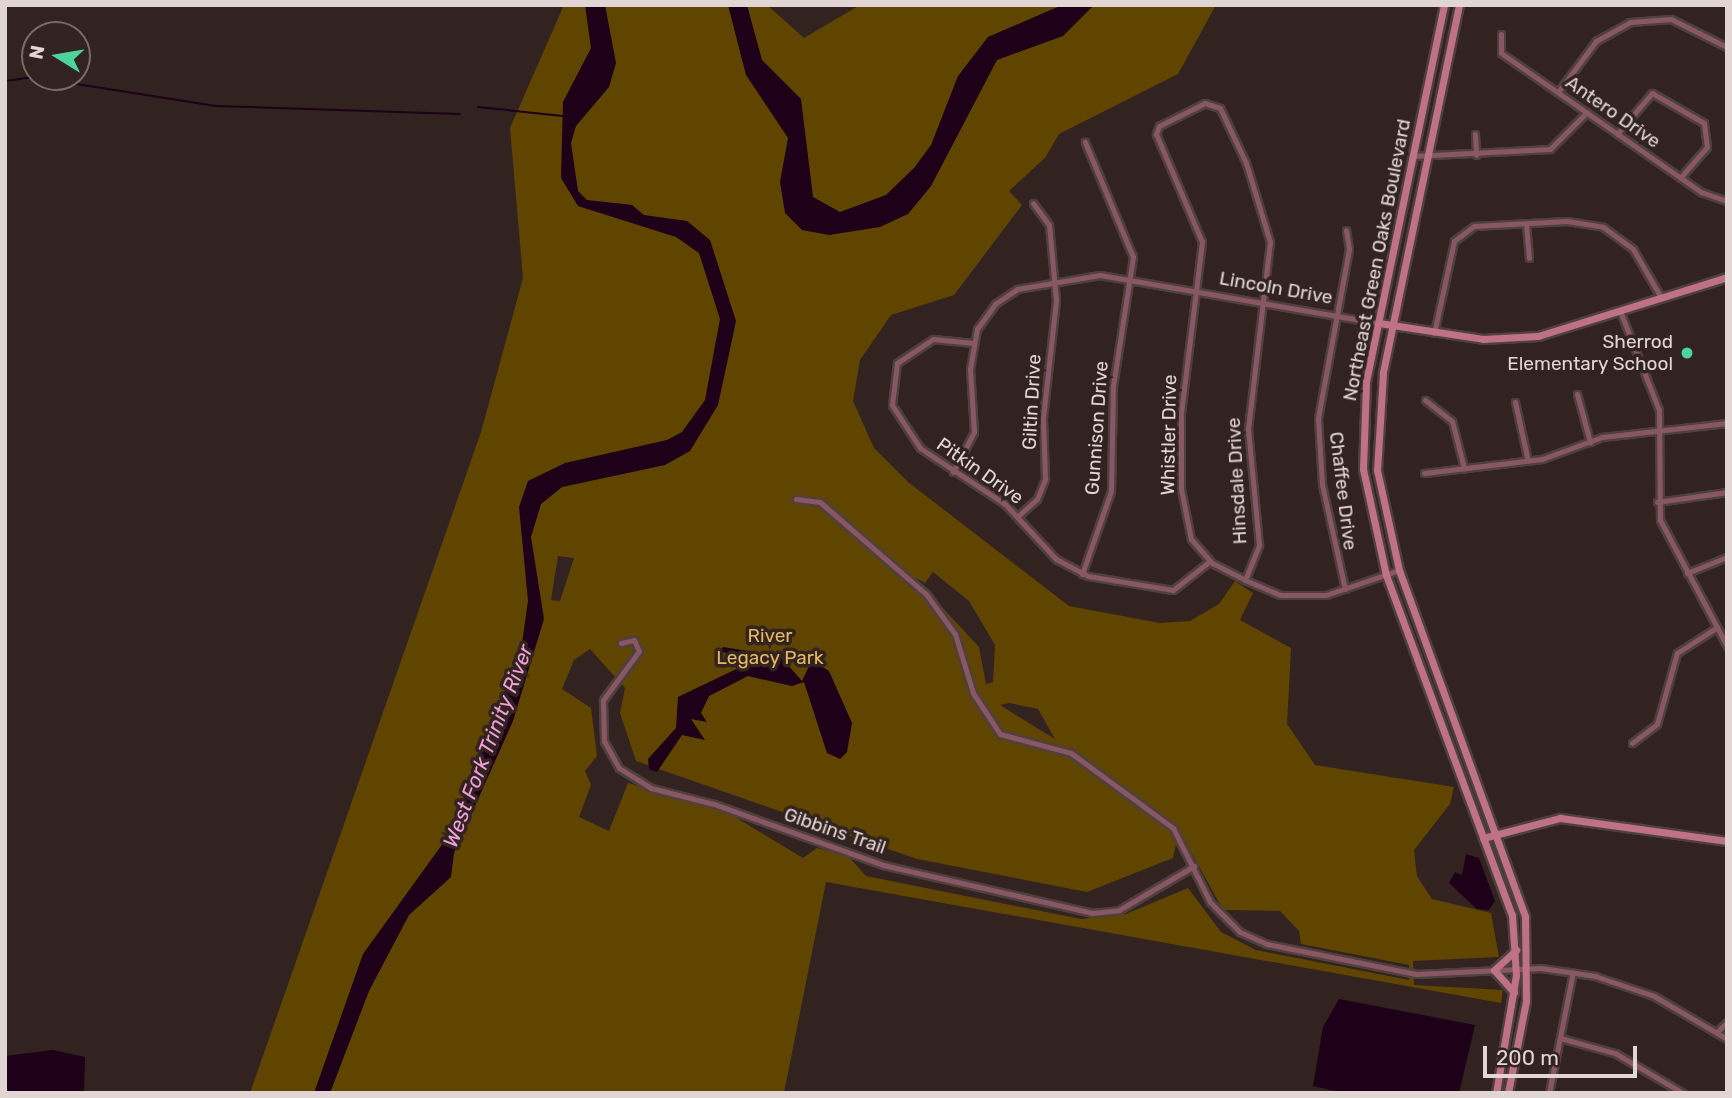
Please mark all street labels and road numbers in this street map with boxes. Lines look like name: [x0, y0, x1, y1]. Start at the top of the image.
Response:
street label: Antero Drive: [1561, 71, 1665, 153]
street label: Northeast Green Oaks Boulevard: [1338, 117, 1416, 403]
street label: Lincoln Drive: [1218, 267, 1334, 309]
street label: Giltin Drive: [1018, 353, 1046, 451]
street label: Gunnison Drive: [1081, 360, 1113, 496]
street label: Whistler Drive: [1157, 374, 1181, 496]
street label: Hinsdale Drive: [1222, 417, 1252, 545]
street label: Chaffee Drive: [1324, 430, 1362, 552]
street label: Pitkin Drive: [932, 433, 1028, 509]
street label: Gibbins Trail: [781, 803, 889, 859]

